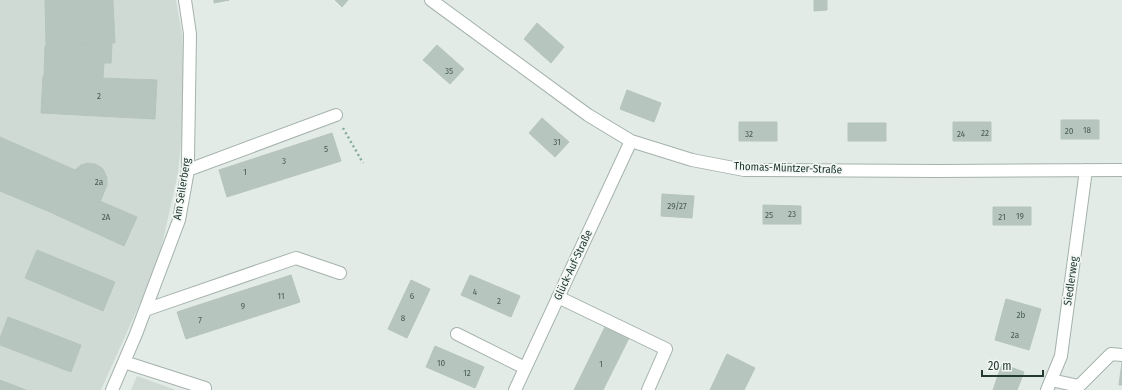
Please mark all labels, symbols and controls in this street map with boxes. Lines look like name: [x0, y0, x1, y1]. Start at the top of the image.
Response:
house number: 35: [445, 66, 453, 76]
house number: 2: [97, 91, 101, 101]
house number: 18: [1083, 125, 1092, 135]
house number: 20: [1065, 126, 1074, 136]
house number: 22: [981, 128, 989, 138]
house number: 32: [745, 129, 753, 139]
house number: 24: [957, 129, 966, 139]
house number: 31: [553, 137, 561, 147]
house number: 5: [324, 144, 328, 154]
street label: Am Seilerberg: [171, 156, 193, 221]
house number: 3: [282, 156, 286, 166]
street label: Thomas-Müntzer-Straße: [734, 160, 842, 176]
house number: 1: [243, 167, 247, 177]
house number: 2a: [95, 177, 104, 187]
house number: 29/27: [667, 201, 687, 211]
house number: 23: [788, 209, 796, 219]
house number: 25: [765, 210, 773, 220]
house number: 19: [1016, 211, 1024, 221]
house number: 2A: [102, 212, 111, 222]
house number: 21: [998, 212, 1006, 222]
street label: Glück-Auf-Straße: [551, 228, 595, 302]
street label: Siedlerweg: [1061, 255, 1081, 306]
house number: 4: [473, 287, 478, 297]
house number: 11: [278, 291, 284, 301]
house number: 6: [410, 291, 415, 301]
house number: 2: [497, 296, 501, 306]
house number: 9: [241, 301, 245, 311]
house number: 2b: [1017, 310, 1026, 320]
house number: 8: [401, 313, 406, 323]
house number: 7: [198, 315, 202, 325]
house number: 2a: [1011, 330, 1020, 340]
scale bar: [982, 352, 1043, 378]
house number: 10: [437, 358, 445, 368]
house number: 1: [599, 359, 603, 369]
text: 20 m: [988, 359, 1012, 373]
house number: 12: [463, 368, 471, 378]

